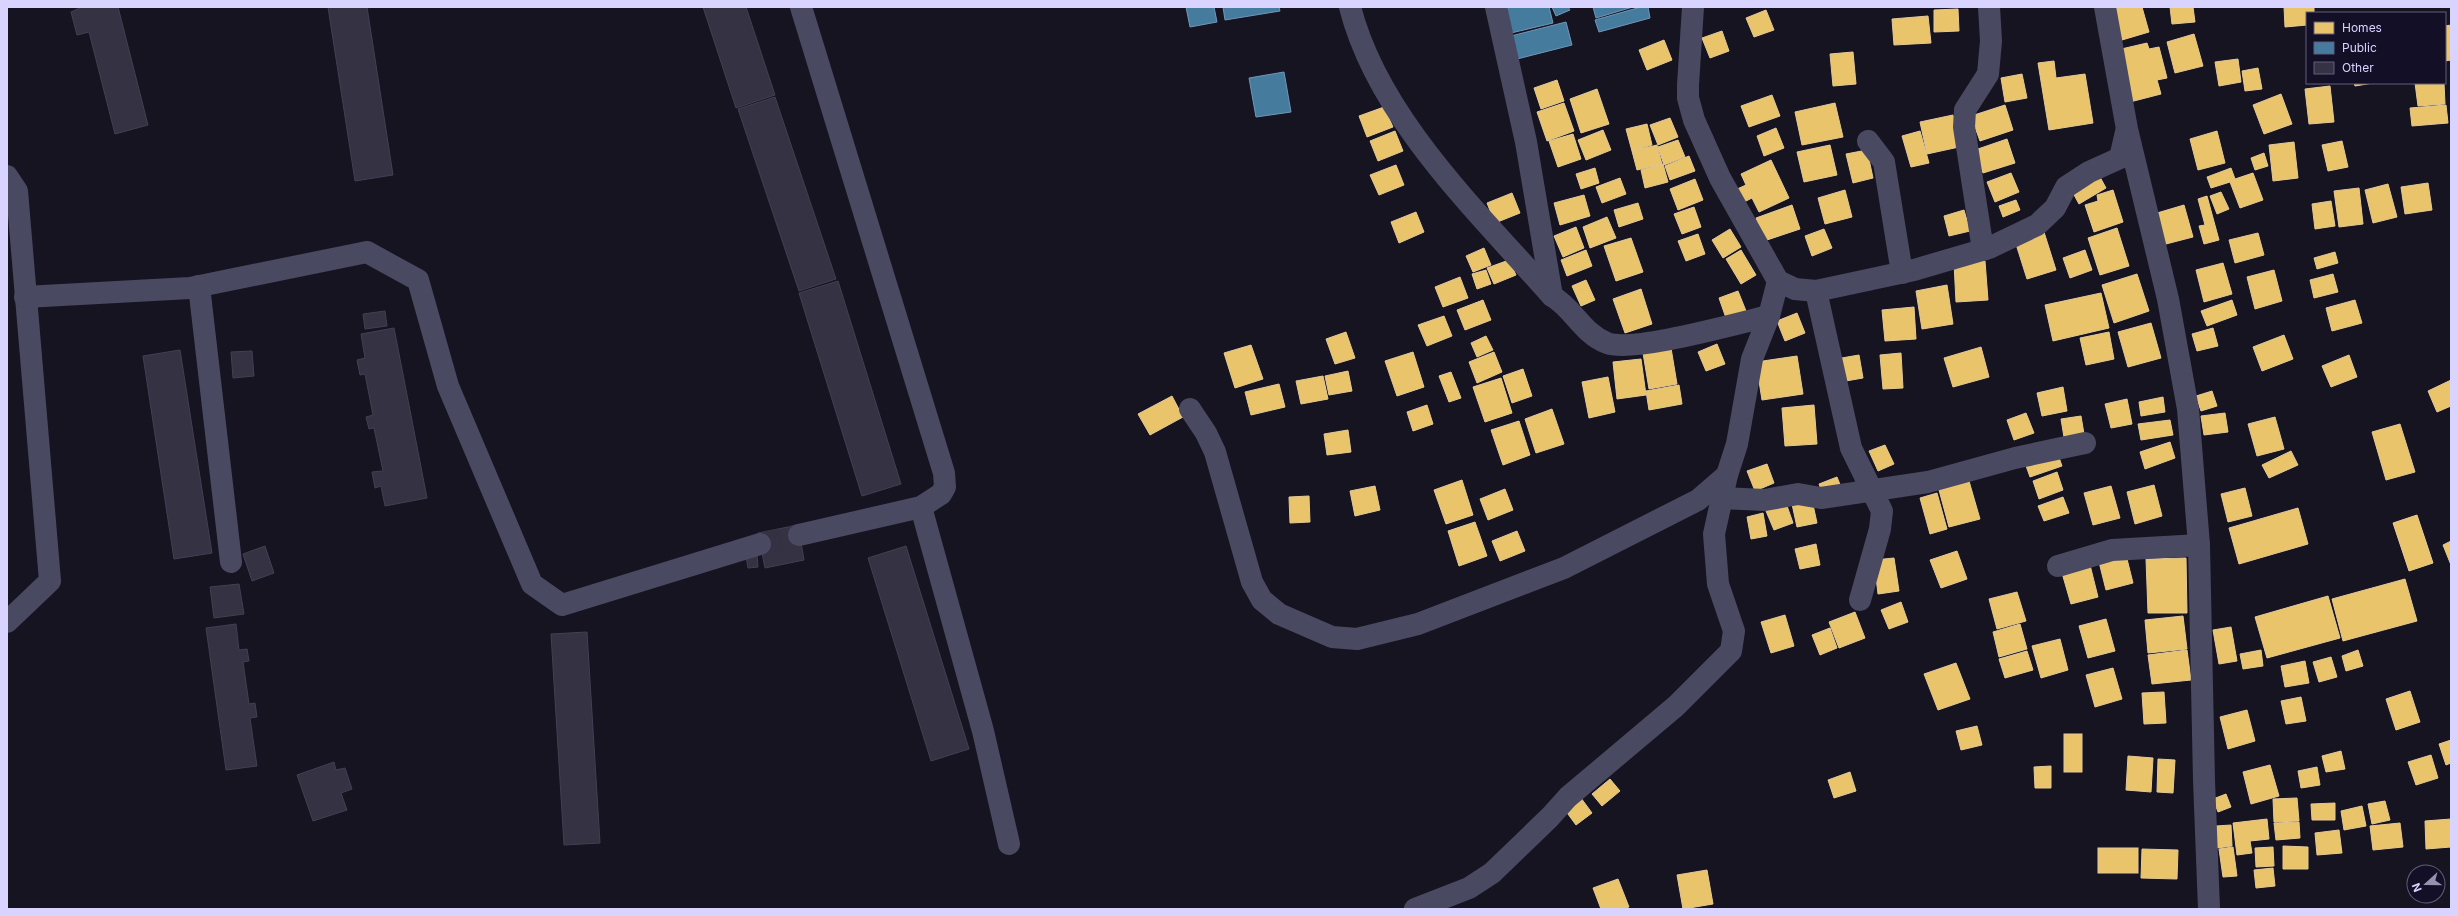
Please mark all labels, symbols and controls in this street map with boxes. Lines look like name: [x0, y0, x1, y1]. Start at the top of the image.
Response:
legend: [2306, 12, 2446, 84]
text: Homes: [2342, 20, 2382, 35]
text: Public: [2342, 40, 2377, 55]
text: Other: [2342, 60, 2374, 75]
north arrow: [2406, 864, 2446, 904]
text: N: [2409, 881, 2425, 894]

